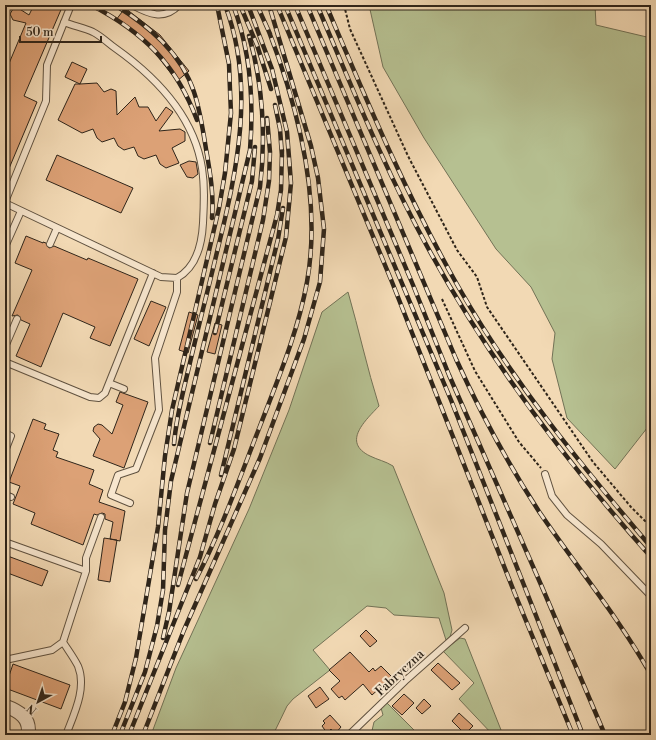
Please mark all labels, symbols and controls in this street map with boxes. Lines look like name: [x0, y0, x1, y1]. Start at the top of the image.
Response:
scale bar: [20, 18, 101, 44]
text: 50 m: [26, 25, 54, 40]
street label: Fabryczna: [372, 646, 428, 699]
north arrow: [18, 682, 58, 722]
text: N: [24, 701, 40, 717]

